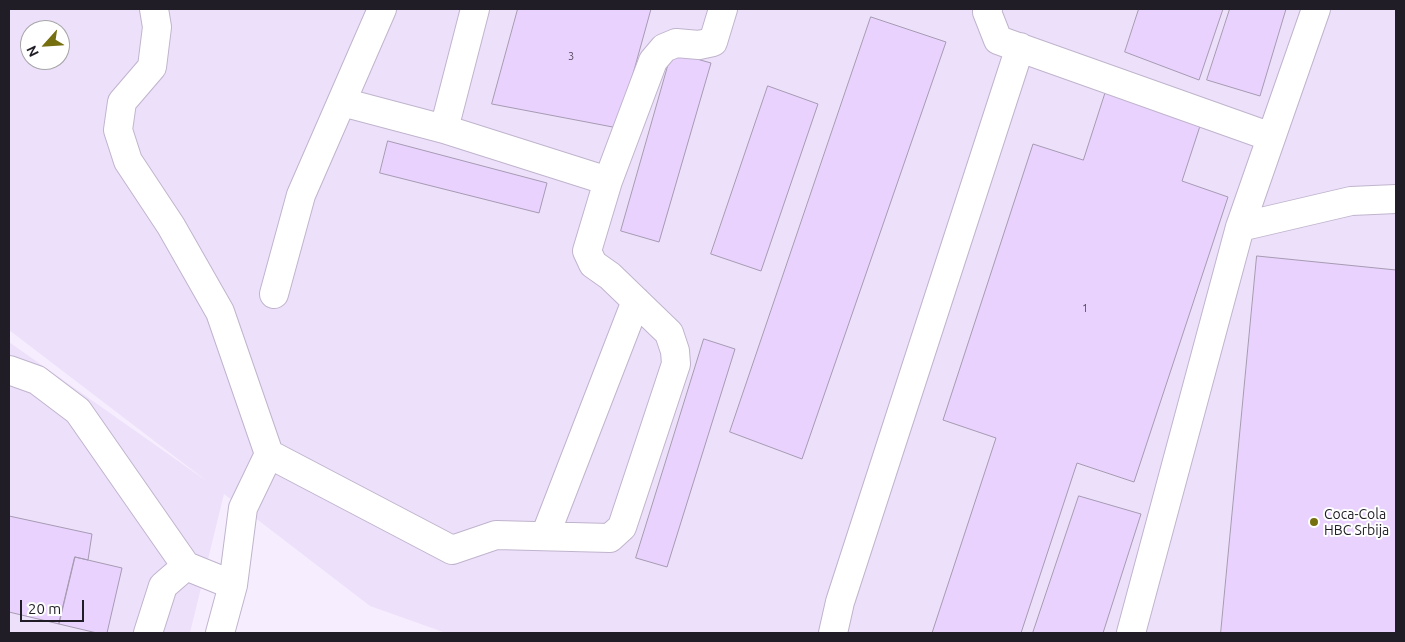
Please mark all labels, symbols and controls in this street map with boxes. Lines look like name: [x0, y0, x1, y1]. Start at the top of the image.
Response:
north arrow: [20, 20, 70, 70]
text: N: [23, 43, 42, 59]
house number: 3: [568, 49, 574, 63]
house number: 1: [1082, 301, 1088, 315]
place label: Coca-Cola HBC Srbija: [1324, 506, 1389, 538]
marker: Coca-Cola HBC Srbija: [1308, 516, 1320, 528]
scale bar: [22, 590, 86, 622]
text: 20 m: [28, 600, 61, 617]

